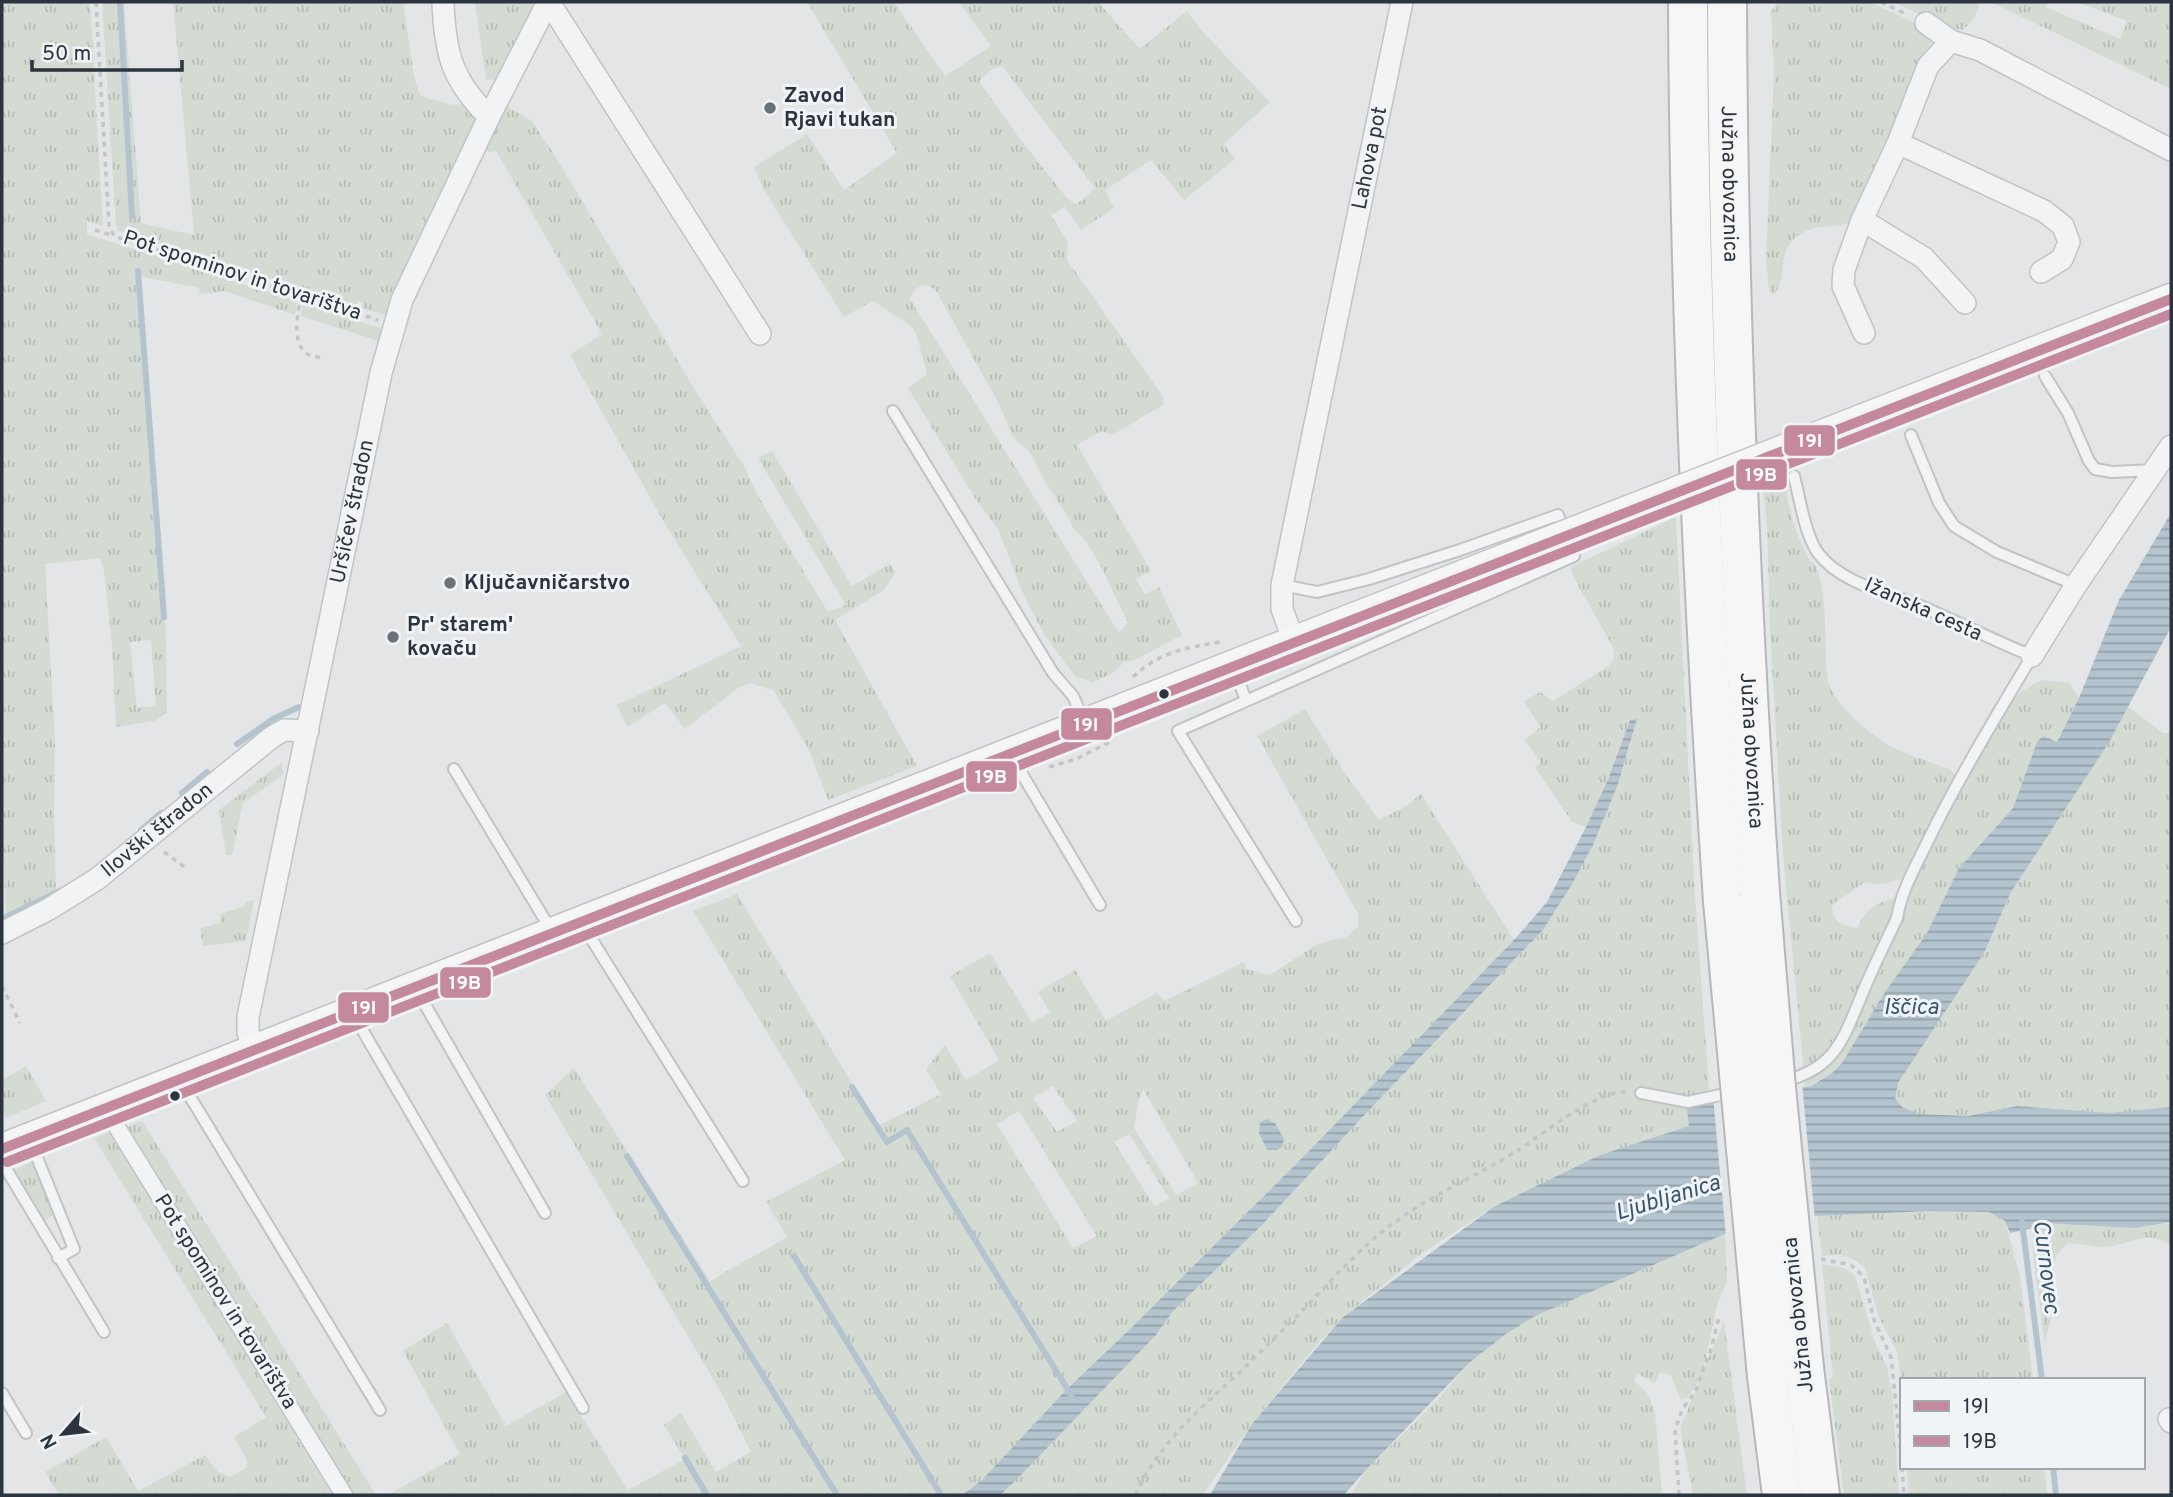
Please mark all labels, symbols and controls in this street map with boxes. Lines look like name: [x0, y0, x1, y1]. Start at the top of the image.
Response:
scale bar: [32, 28, 182, 72]
text: 50 m: [42, 41, 91, 68]
place label: Zavod Rjavi tukan: [784, 83, 896, 134]
marker: Zavod Rjavi tukan: [762, 100, 778, 116]
street label: Lahova pot: [1346, 104, 1394, 212]
street label: Južna obvoznica: [1714, 106, 1744, 263]
street label: Pot spominov in tovarištva: [119, 225, 365, 327]
line badge: 19I: [1783, 424, 1836, 457]
text: 19I: [1798, 430, 1822, 454]
street label: Uršičev štradon: [324, 437, 380, 586]
line badge: 19B: [1735, 458, 1788, 491]
text: 19B: [1745, 464, 1777, 488]
place label: Ključavničarstvo: [464, 570, 630, 597]
street label: Ižanska cesta: [1860, 572, 1986, 648]
marker: Ključavničarstvo: [442, 575, 458, 591]
place label: Pr' starem' kovaču: [407, 612, 513, 663]
marker: Pr' starem' kovaču: [385, 629, 401, 645]
street label: Južna obvoznica: [1733, 672, 1769, 829]
unlabelled marker: [1157, 687, 1171, 701]
line badge: 19I: [1060, 707, 1113, 741]
text: 19I: [1074, 714, 1098, 738]
line badge: 19B: [965, 760, 1018, 793]
text: 19B: [975, 766, 1007, 790]
street label: Ilovški štradon: [96, 777, 219, 884]
line badge: 19B: [439, 966, 492, 999]
text: 19B: [449, 972, 481, 996]
line badge: 19I: [337, 991, 390, 1024]
water label: Iščica: [1883, 994, 1939, 1023]
text: 19I: [352, 997, 376, 1021]
unlabelled marker: [168, 1089, 182, 1103]
water label: Ljubljanica: [1612, 1169, 1724, 1229]
street label: Pot spominov in tovarištva: [148, 1189, 302, 1415]
water label: Curnovec: [2025, 1219, 2065, 1316]
street label: Južna obvoznica: [1777, 1236, 1821, 1394]
legend: [1900, 1378, 2145, 1469]
text: 19I: [1963, 1394, 1989, 1421]
north arrow: [28, 1399, 98, 1469]
text: N: [36, 1429, 64, 1453]
text: 19B: [1963, 1429, 1997, 1456]

